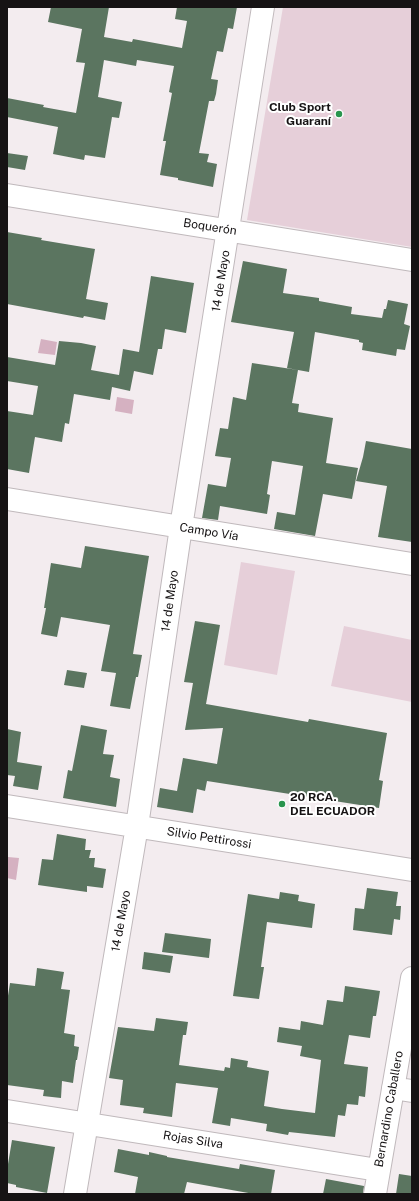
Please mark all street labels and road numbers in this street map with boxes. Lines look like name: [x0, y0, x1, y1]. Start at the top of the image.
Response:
street label: Boquerón: [182, 216, 238, 238]
street label: 14 de Mayo: [209, 249, 233, 313]
street label: Campo Vía: [178, 520, 240, 544]
street label: 14 de Mayo: [159, 569, 181, 633]
street label: Silvio Pettirossi: [166, 824, 252, 852]
street label: 14 de Mayo: [108, 889, 134, 953]
street label: Bernardino Caballero: [372, 1050, 406, 1168]
street label: Rojas Silva: [162, 1128, 224, 1152]

